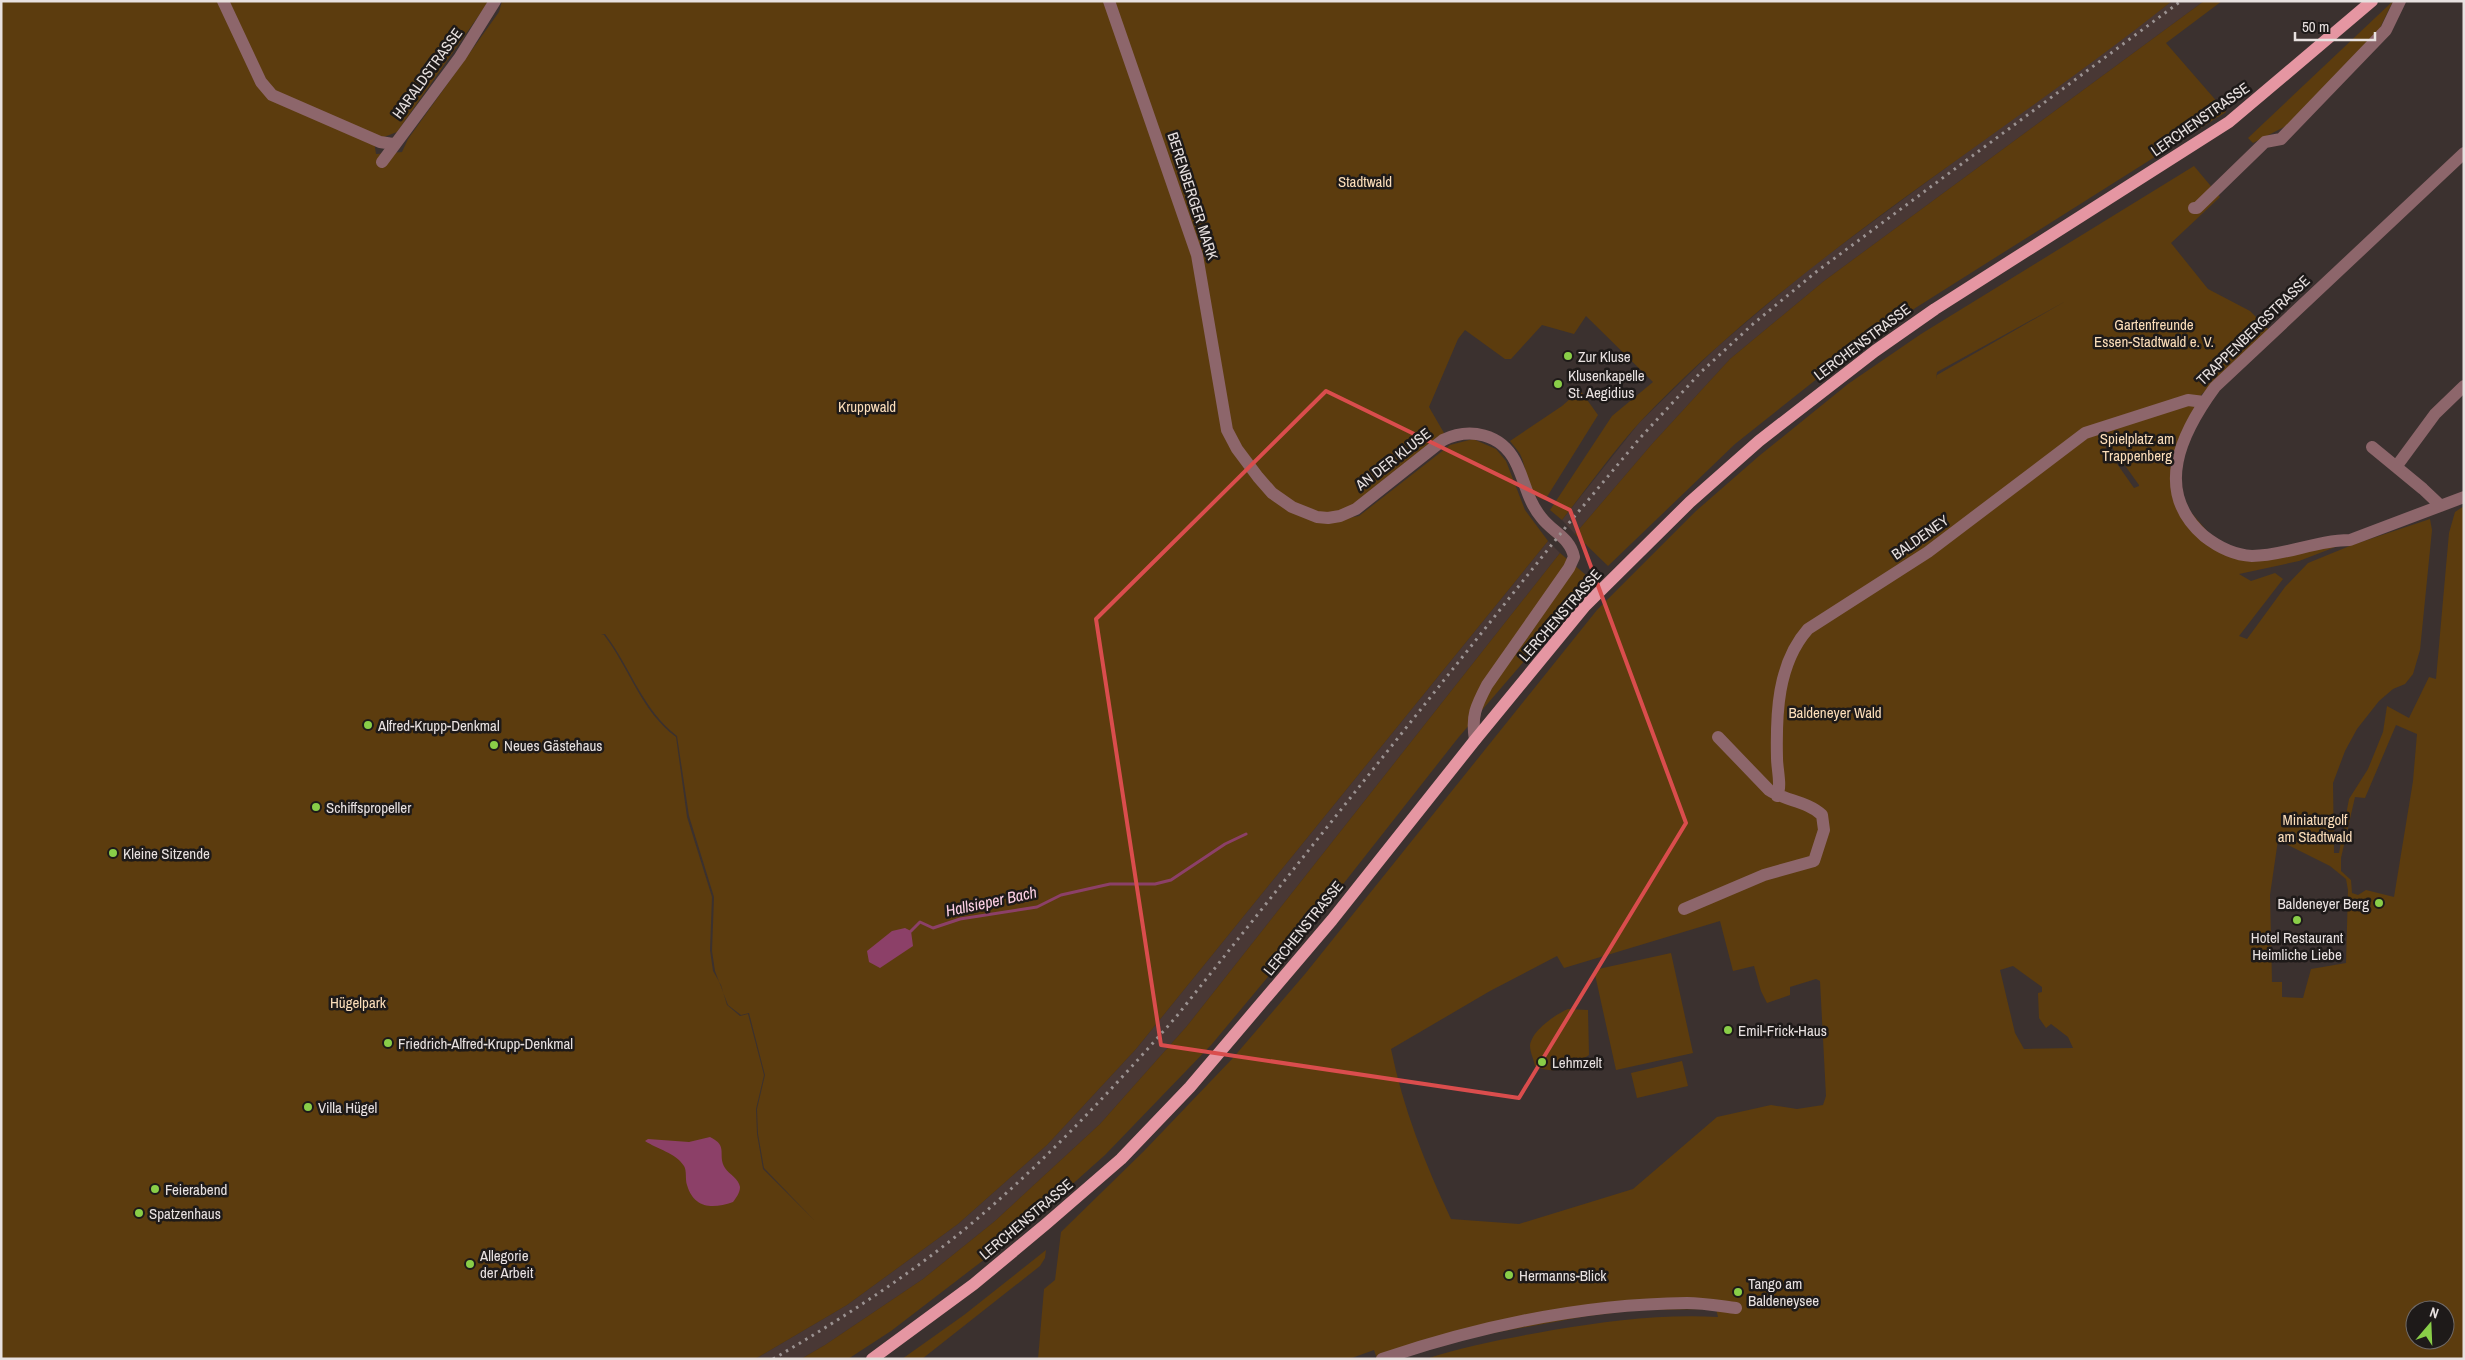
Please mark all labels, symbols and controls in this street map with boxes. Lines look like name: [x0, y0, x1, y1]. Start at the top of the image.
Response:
scale bar: [2295, 10, 2375, 42]
text: 50 m: [2302, 16, 2329, 37]
street label: HARALDSTRASSE: [387, 23, 467, 123]
street label: LERCHENSTRASSE: [2146, 77, 2254, 161]
street label: BERENBERGER MARK: [1162, 129, 1224, 263]
park label: Stadtwald: [1338, 171, 1392, 192]
street label: TRAPPENBERGSTRASSE: [2192, 270, 2314, 390]
street label: LERCHENSTRASSE: [1809, 299, 1915, 385]
park label: Gartenfreunde Essen-Stadtwald e. V.: [2094, 314, 2214, 352]
place label: Zur Kluse: [1578, 346, 1631, 367]
marker: Zur Kluse: [1562, 350, 1574, 362]
place label: Klusenkapelle St. Aegidius: [1568, 365, 1645, 403]
marker: Klusenkapelle St. Aegidius: [1552, 378, 1564, 390]
park label: Kruppwald: [838, 396, 896, 417]
street label: AN DER KLUSE: [1350, 423, 1435, 496]
park label: Spielplatz am Trappenberg: [2100, 428, 2174, 466]
street label: BALDENEY: [1887, 509, 1954, 564]
street label: LERCHENSTRASSE: [1514, 564, 1606, 666]
park label: Baldeneyer Wald: [1788, 702, 1882, 723]
place label: Alfred-Krupp-Denkmal: [377, 715, 500, 736]
marker: Alfred-Krupp-Denkmal: [362, 719, 374, 731]
place label: Neues Gästehaus: [504, 735, 602, 756]
marker: Neues Gästehaus: [488, 739, 500, 751]
place label: Schiffspropeller: [326, 797, 411, 818]
marker: Schiffspropeller: [310, 801, 322, 813]
park label: Miniaturgolf am Stadtwald: [2278, 809, 2352, 847]
place label: Kleine Sitzende: [123, 843, 210, 864]
marker: Kleine Sitzende: [107, 847, 119, 859]
street label: LERCHENSTRASSE: [1258, 876, 1348, 980]
water label: Hallsieper Bach: [943, 881, 1039, 921]
place label: Baldeneyer Berg: [2277, 893, 2369, 914]
marker: Baldeneyer Berg: [2373, 897, 2385, 909]
marker: Hotel Restaurant Heimliche Liebe: [2291, 914, 2303, 926]
place label: Hotel Restaurant Heimliche Liebe: [2251, 927, 2344, 965]
park label: Hügelpark: [330, 992, 387, 1013]
place label: Emil-Frick-Haus: [1738, 1020, 1827, 1041]
marker: Emil-Frick-Haus: [1722, 1024, 1734, 1036]
place label: Friedrich-Alfred-Krupp-Denkmal: [398, 1033, 573, 1054]
marker: Friedrich-Alfred-Krupp-Denkmal: [382, 1037, 394, 1049]
place label: Lehmzelt: [1552, 1052, 1602, 1073]
marker: Lehmzelt: [1536, 1056, 1548, 1068]
place label: Villa Hügel: [318, 1097, 377, 1118]
marker: Villa Hügel: [302, 1101, 314, 1113]
street label: LERCHENSTRASSE: [975, 1174, 1077, 1264]
place label: Feierabend: [165, 1179, 227, 1200]
marker: Feierabend: [149, 1183, 161, 1195]
place label: Spatzenhaus: [149, 1203, 221, 1224]
marker: Spatzenhaus: [133, 1207, 145, 1219]
place label: Allegorie der Arbeit: [479, 1245, 534, 1283]
marker: Allegorie der Arbeit: [464, 1258, 476, 1270]
place label: Hermanns-Blick: [1519, 1265, 1607, 1286]
marker: Hermanns-Blick: [1503, 1269, 1515, 1281]
place label: Tango am Baldeneysee: [1748, 1273, 1819, 1311]
marker: Tango am Baldeneysee: [1732, 1286, 1744, 1298]
north arrow: [2405, 1300, 2455, 1350]
text: N: [2427, 1303, 2441, 1323]

